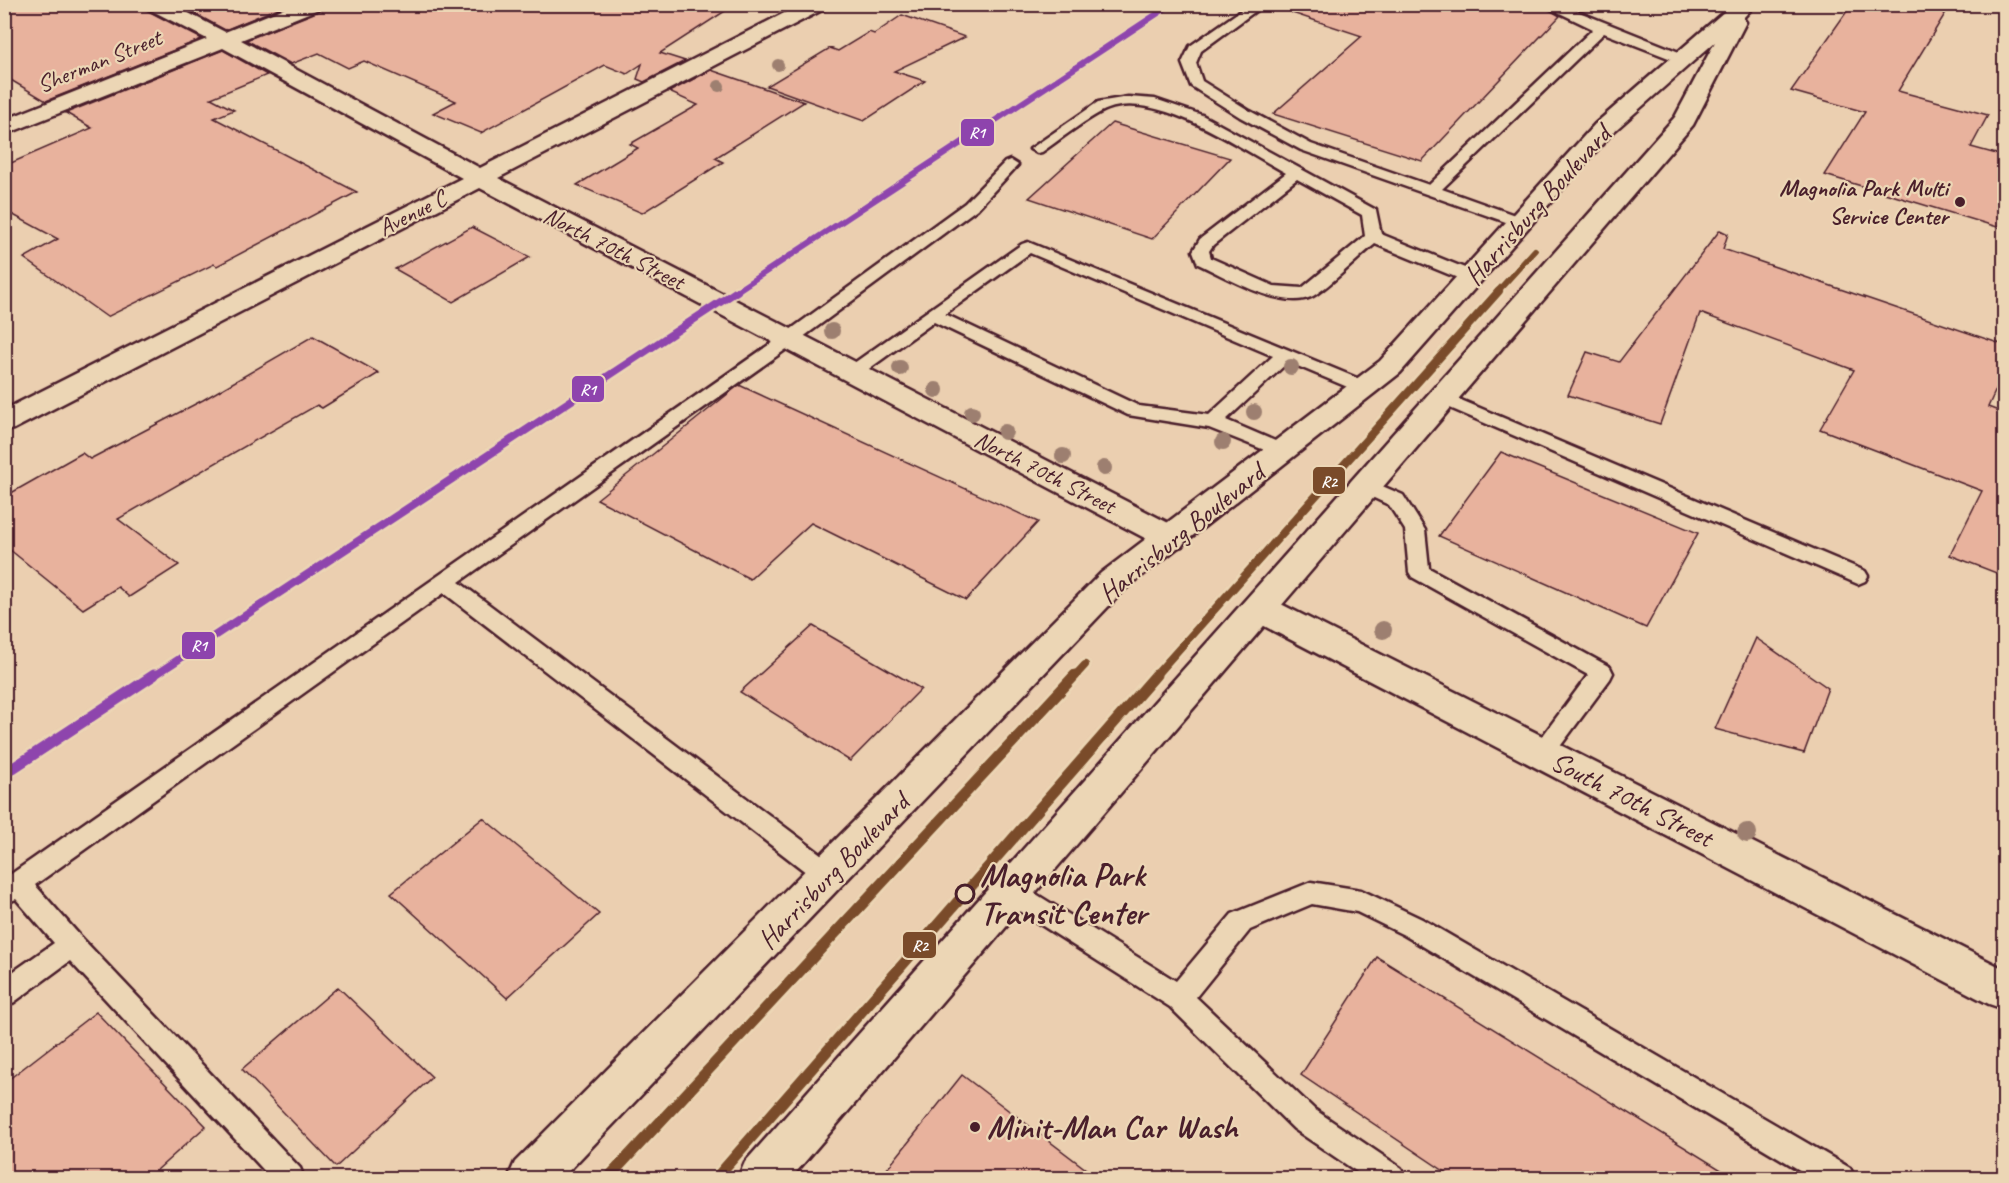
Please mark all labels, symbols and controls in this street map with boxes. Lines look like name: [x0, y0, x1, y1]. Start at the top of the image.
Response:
street label: Sherman Street: [33, 22, 167, 99]
street label: Harrisburg Boulevard: [1456, 115, 1621, 292]
line badge: R1: [960, 118, 995, 147]
text: R1: [969, 123, 987, 143]
place label: Magnolia Park Multi Service Center: [1779, 173, 1951, 231]
street label: Avenue C: [373, 182, 453, 243]
marker: Magnolia Park Multi Service Center: [1953, 195, 1967, 209]
street label: North 70th Street: [538, 200, 691, 297]
line badge: R1: [571, 375, 605, 403]
text: R1: [580, 380, 598, 400]
street label: North 70th Street: [969, 424, 1122, 521]
street label: Harrisburg Boulevard: [1091, 453, 1274, 611]
line badge: R2: [1312, 466, 1346, 495]
text: R2: [1321, 472, 1339, 492]
line badge: R1: [181, 631, 216, 660]
text: R1: [191, 636, 209, 656]
street label: South 70th Street: [1545, 743, 1721, 856]
street label: Harrisburg Boulevard: [750, 783, 919, 956]
place label: Magnolia Park Transit Center: [980, 854, 1151, 934]
marker: Magnolia Park Transit Center: [955, 884, 975, 904]
line badge: R2: [902, 931, 937, 959]
text: R2: [912, 936, 930, 956]
place label: Minit-Man Car Wash: [987, 1106, 1239, 1148]
marker: Minit-Man Car Wash: [968, 1120, 982, 1134]

